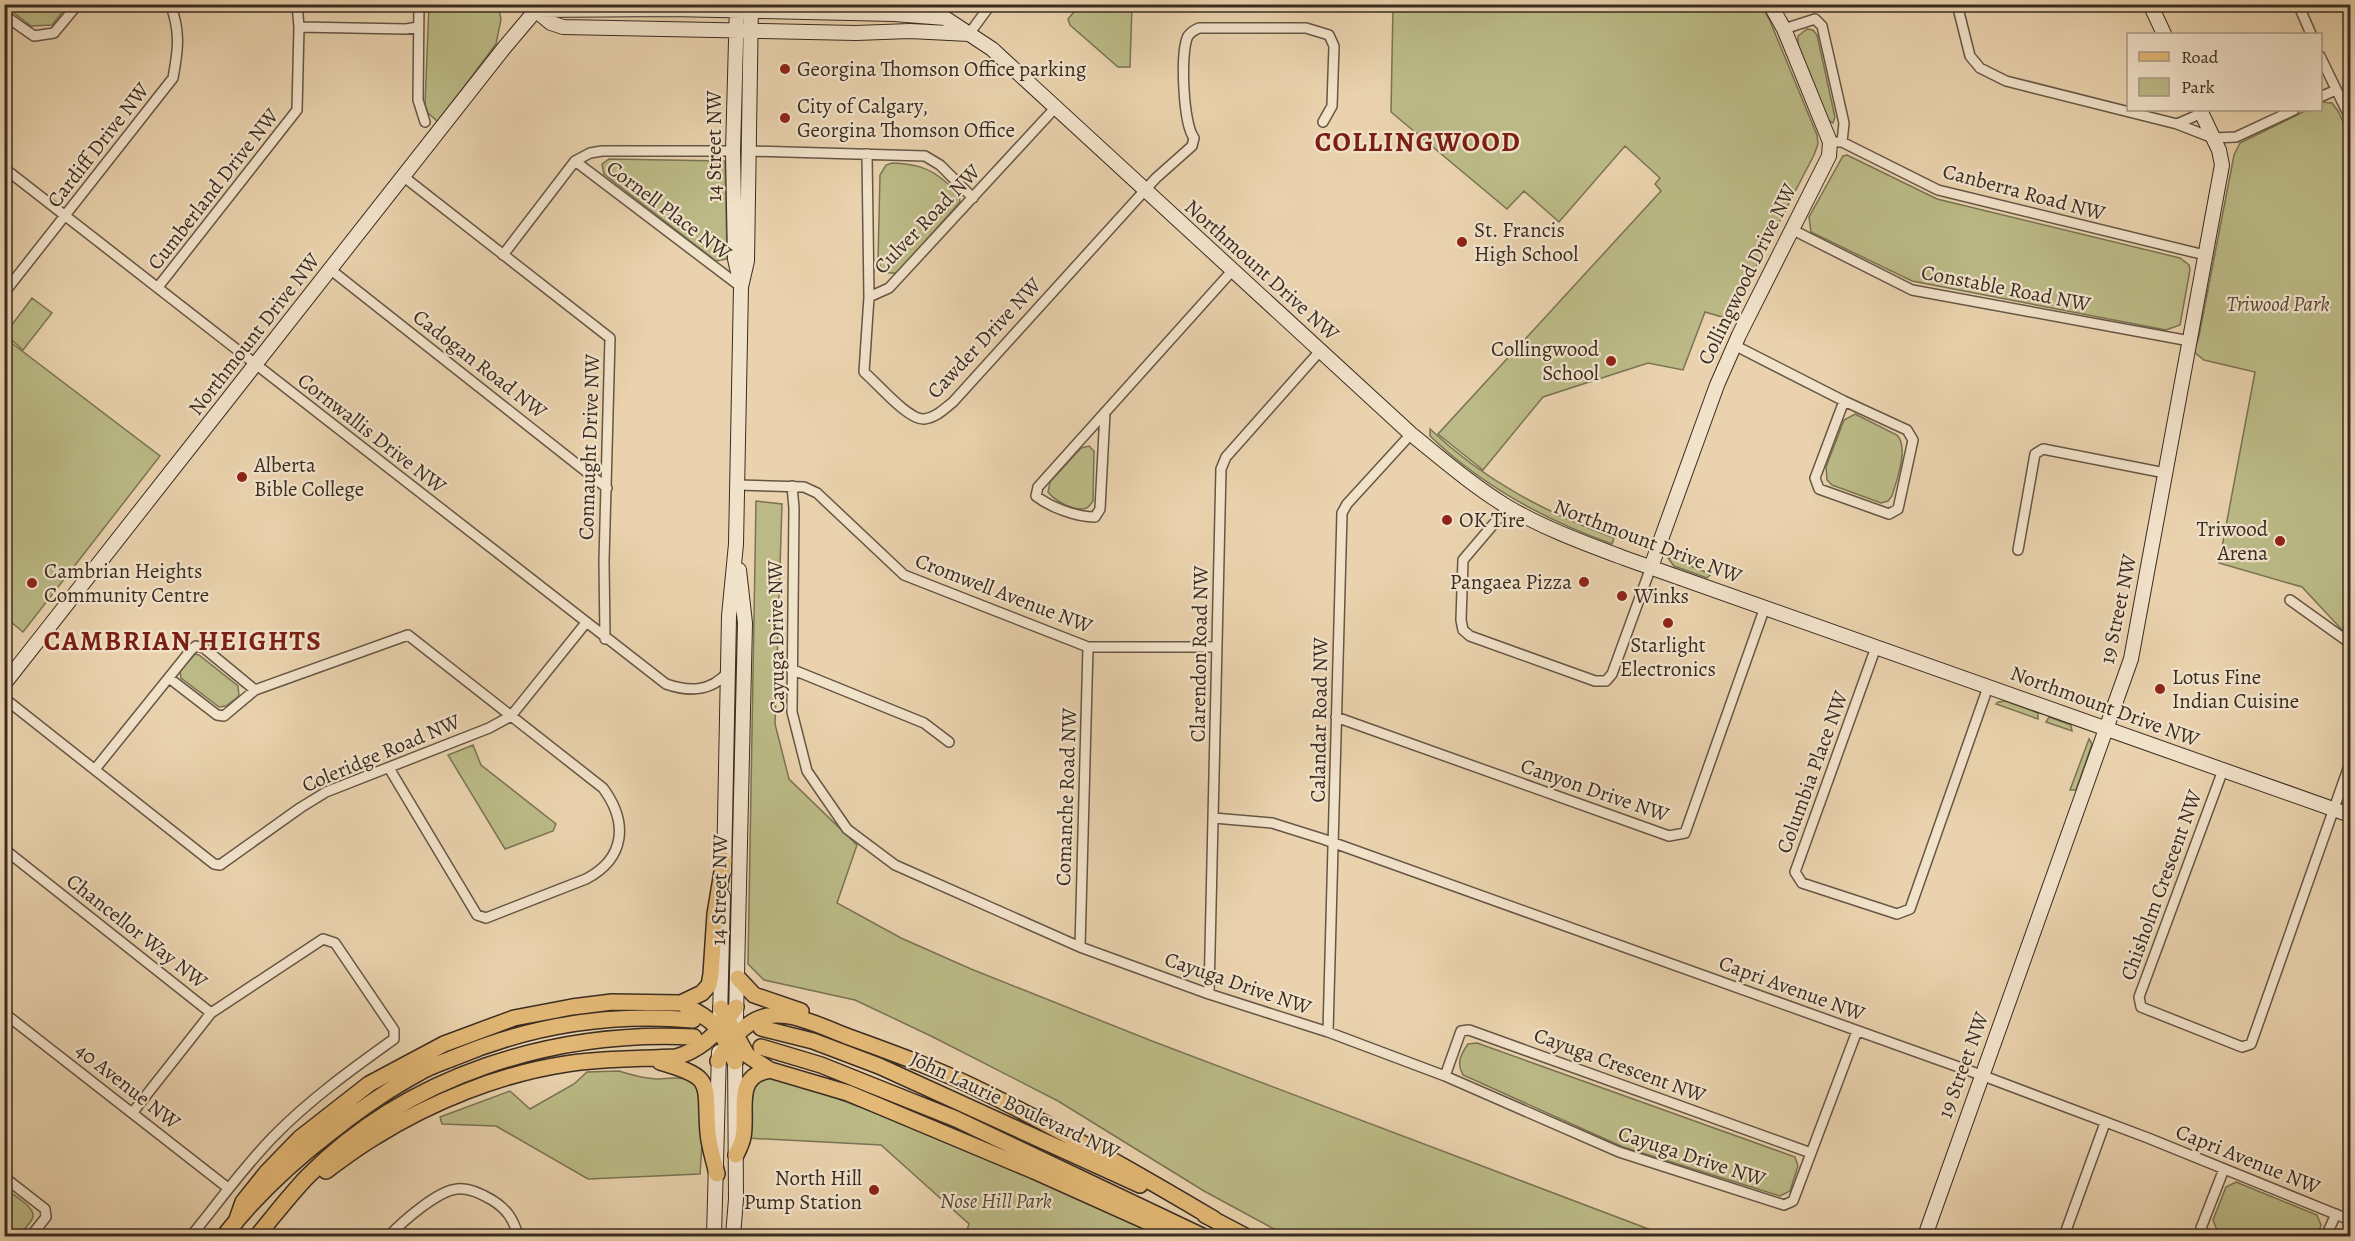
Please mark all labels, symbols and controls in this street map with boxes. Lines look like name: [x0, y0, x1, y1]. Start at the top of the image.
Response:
legend: [2127, 33, 2322, 111]
text: Road: [2181, 45, 2219, 69]
place label: Georgina Thomson Office parking: [797, 55, 1087, 83]
marker: Georgina Thomson Office parking: [778, 62, 792, 76]
text: Park: [2181, 75, 2215, 99]
street label: Cardiff Drive NW: [40, 76, 156, 213]
street label: 14 Street NW: [700, 90, 728, 202]
place label: City of Calgary, Georgina Thomson Office: [797, 92, 1015, 144]
street label: Cumberland Drive NW: [141, 102, 285, 276]
marker: City of Calgary, Georgina Thomson Office: [778, 111, 792, 125]
district label: COLLINGWOOD: [1315, 124, 1521, 160]
street label: Cornell Place NW: [601, 154, 738, 267]
street label: Canberra Road NW: [1940, 157, 2109, 227]
street label: Culver Road NW: [867, 158, 987, 280]
street label: Collingwood Drive NW: [1691, 178, 1803, 369]
street label: Northmount Drive NW: [1179, 193, 1346, 347]
place label: St. Francis High School: [1474, 216, 1578, 268]
marker: St. Francis High School: [1455, 235, 1469, 249]
street label: Northmount Drive NW: [182, 247, 327, 421]
street label: Constable Road NW: [1919, 258, 2093, 318]
street label: Cawder Drive NW: [921, 271, 1048, 405]
park label: Triwood Park: [2226, 290, 2330, 318]
street label: Cadogan Road NW: [407, 303, 553, 425]
place label: Collingwood School: [1491, 335, 1600, 387]
street label: Connaught Drive NW: [572, 353, 606, 541]
marker: Collingwood School: [1604, 354, 1618, 368]
street label: Cornwallis Drive NW: [292, 366, 452, 500]
place label: Alberta Bible College: [253, 451, 364, 503]
marker: Alberta Bible College: [235, 470, 249, 484]
street label: Northmount Drive NW: [1550, 492, 1746, 590]
place label: OK Tire: [1459, 506, 1525, 534]
marker: OK Tire: [1440, 513, 1454, 527]
place label: Triwood Arena: [2197, 515, 2269, 567]
marker: Triwood Arena: [2273, 534, 2287, 548]
street label: Cromwell Avenue NW: [911, 546, 1097, 640]
street label: 19 Street NW: [2093, 551, 2143, 666]
place label: Cambrian Heights Community Centre: [44, 557, 209, 609]
street label: Cayuga Drive NW: [761, 560, 791, 714]
street label: Clarendon Road NW: [1183, 565, 1215, 743]
place label: Pangaea Pizza: [1450, 568, 1572, 596]
marker: Pangaea Pizza: [1577, 575, 1591, 589]
marker: Cambrian Heights Community Centre: [25, 576, 39, 590]
place label: Winks: [1633, 582, 1689, 610]
marker: Winks: [1615, 589, 1629, 603]
marker: Starlight Electronics: [1661, 616, 1675, 630]
district label: CAMBRIAN HEIGHTS: [44, 623, 322, 659]
place label: Starlight Electronics: [1620, 631, 1716, 683]
street label: Calandar Road NW: [1304, 637, 1334, 803]
street label: Northmount Drive NW: [2007, 659, 2204, 753]
place label: Lotus Fine Indian Cuisine: [2172, 663, 2299, 715]
marker: Lotus Fine Indian Cuisine: [2153, 682, 2167, 696]
street label: Columbia Place NW: [1770, 686, 1855, 857]
street label: Coleridge Road NW: [297, 707, 465, 799]
street label: Comanche Road NW: [1049, 707, 1083, 887]
street label: Canyon Drive NW: [1517, 752, 1673, 829]
street label: Chisholm Crescent NW: [2114, 785, 2209, 984]
street label: 14 Street NW: [704, 834, 734, 946]
street label: Chancellor Way NW: [61, 867, 214, 995]
street label: Cayuga Drive NW: [1161, 945, 1315, 1021]
street label: Capri Avenue NW: [1715, 949, 1869, 1028]
street label: 19 Street NW: [1931, 1007, 1995, 1122]
street label: Cayuga Crescent NW: [1530, 1021, 1710, 1109]
street label: 40 Avenue NW: [70, 1036, 187, 1136]
street label: John Laurie Boulevard NW: [906, 1044, 1125, 1166]
street label: Capri Avenue NW: [2172, 1117, 2325, 1201]
street label: Cayuga Drive NW: [1615, 1119, 1770, 1193]
place label: North Hill Pump Station: [744, 1164, 862, 1216]
marker: North Hill Pump Station: [867, 1183, 881, 1197]
park label: Nose Hill Park: [940, 1187, 1052, 1215]

